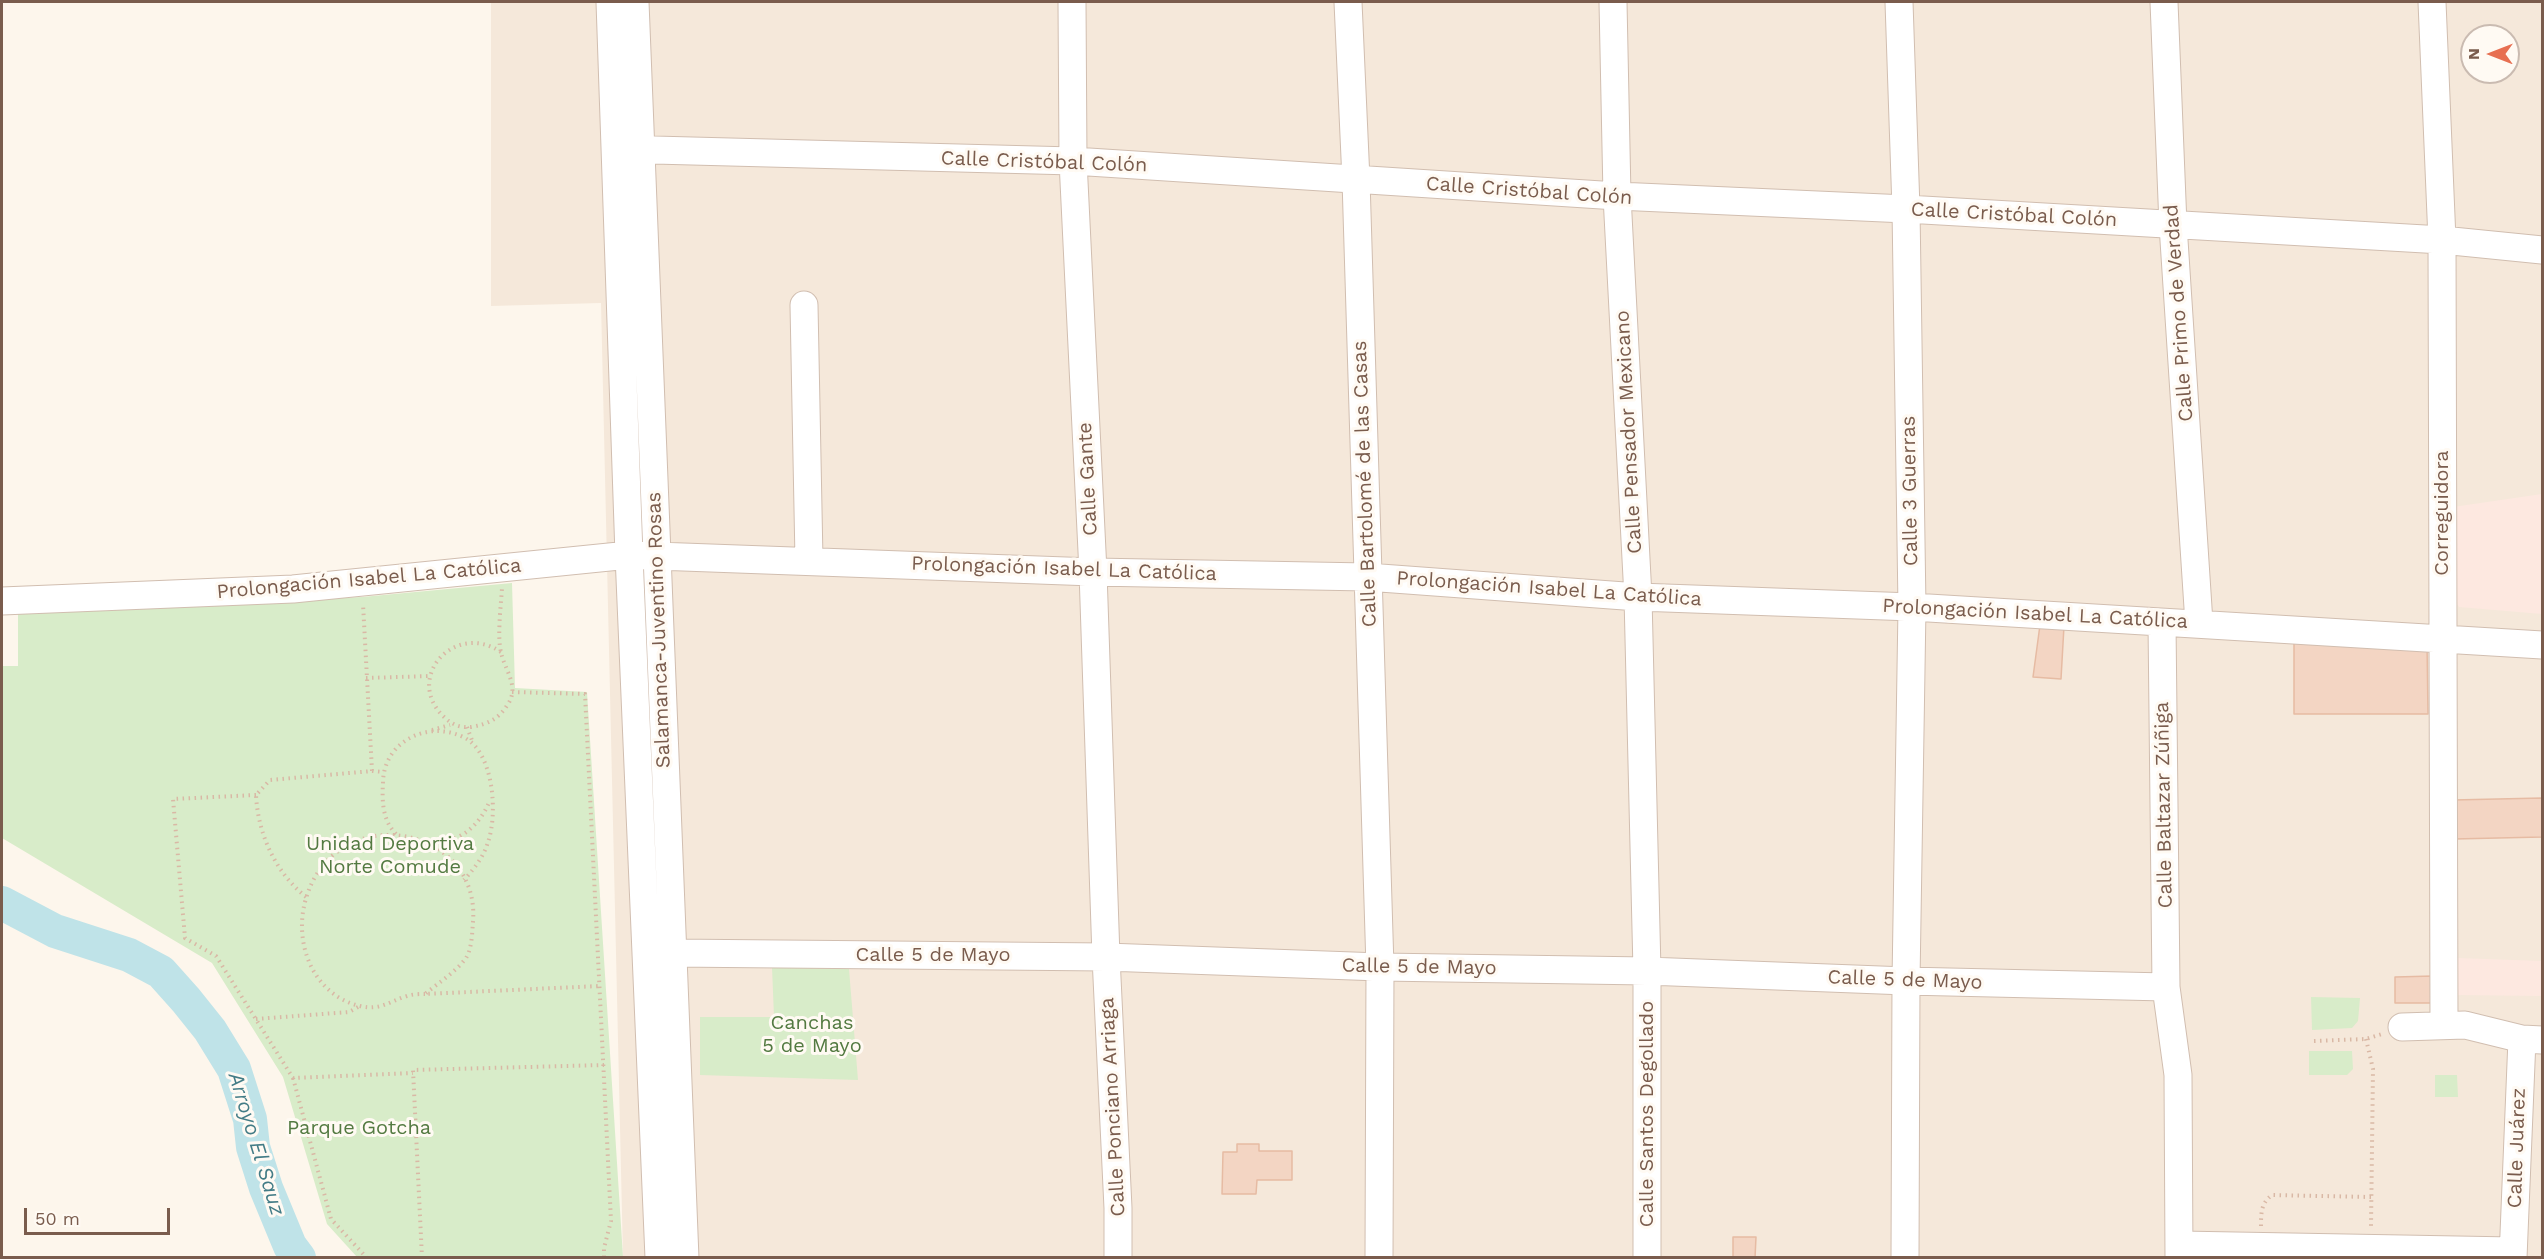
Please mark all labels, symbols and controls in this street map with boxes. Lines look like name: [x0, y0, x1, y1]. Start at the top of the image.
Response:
north arrow: [2460, 24, 2520, 84]
text: N: [2464, 48, 2483, 60]
street label: Calle Cristóbal Colón: [940, 146, 1148, 178]
street label: Calle Cristóbal Colón: [1425, 172, 1633, 210]
street label: Calle Cristóbal Colón: [1910, 198, 2118, 232]
street label: Calle Primo de Verdad: [2159, 203, 2199, 423]
street label: Calle Pensador Mexicano: [1611, 310, 1647, 554]
street label: Calle Bartolomé de las Casas: [1348, 340, 1382, 628]
street label: Calle 3 Guerras: [1897, 416, 1923, 566]
street label: Calle Gante: [1073, 422, 1103, 536]
street label: Correguidora: [2430, 450, 2454, 576]
street label: Salamanca-Juventino Rosas: [642, 491, 676, 769]
street label: Prolongación Isabel La Católica: [911, 552, 1217, 586]
street label: Prolongación Isabel La Católica: [216, 554, 522, 604]
street label: Prolongación Isabel La Católica: [1396, 566, 1702, 612]
street label: Prolongación Isabel La Católica: [1882, 594, 2188, 634]
street label: Calle Baltazar Zúñiga: [2150, 701, 2178, 909]
park label: Unidad Deportiva Norte Comude: [306, 832, 474, 879]
street label: Calle 5 de Mayo: [855, 943, 1011, 967]
street label: Calle 5 de Mayo: [1341, 954, 1497, 980]
street label: Calle 5 de Mayo: [1827, 965, 1983, 995]
street label: Calle Ponciano Arriaga: [1095, 997, 1131, 1217]
street label: Calle Santos Degollado: [1635, 1001, 1659, 1227]
park label: Canchas 5 de Mayo: [762, 1011, 862, 1058]
water label: Arroyo El Sauz: [222, 1069, 290, 1219]
street label: Calle Juárez: [2503, 1087, 2531, 1209]
park label: Parque Gotcha: [287, 1116, 431, 1140]
scale bar: [27, 1196, 172, 1234]
text: 50 m: [35, 1208, 80, 1229]

